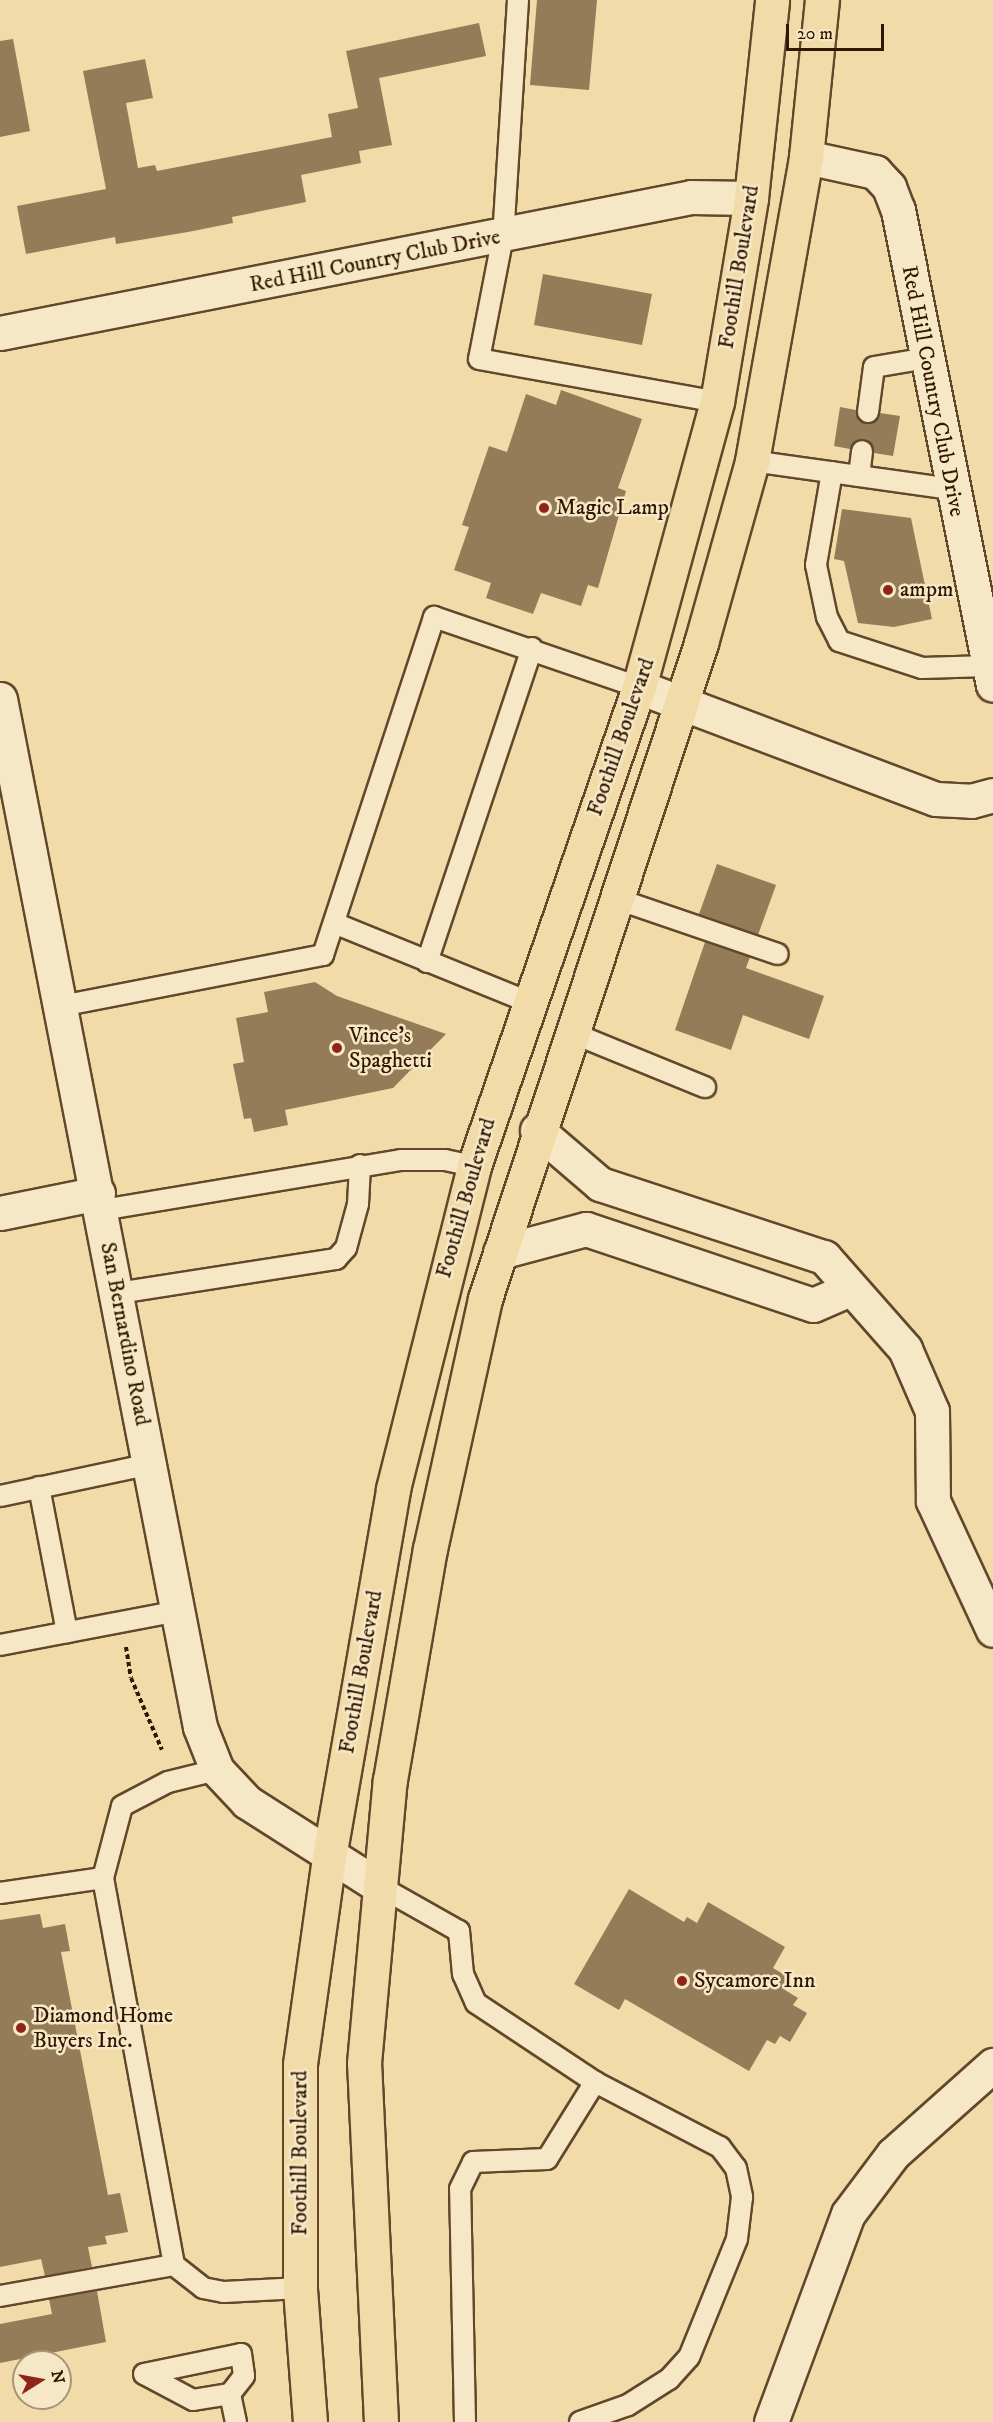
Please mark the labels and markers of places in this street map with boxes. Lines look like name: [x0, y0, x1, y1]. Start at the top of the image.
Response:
place label: Magic Lamp: [556, 495, 669, 521]
marker: Magic Lamp: [537, 501, 551, 515]
place label: ampm: [900, 577, 953, 603]
marker: ampm: [881, 583, 895, 597]
place label: Vince's Spaghetti: [349, 1022, 432, 1074]
marker: Vince's Spaghetti: [330, 1041, 344, 1055]
place label: Sycamore Inn: [694, 1968, 816, 1994]
marker: Sycamore Inn: [675, 1974, 689, 1988]
place label: Diamond Home Buyers Inc.: [33, 2002, 173, 2054]
marker: Diamond Home Buyers Inc.: [14, 2021, 28, 2035]

